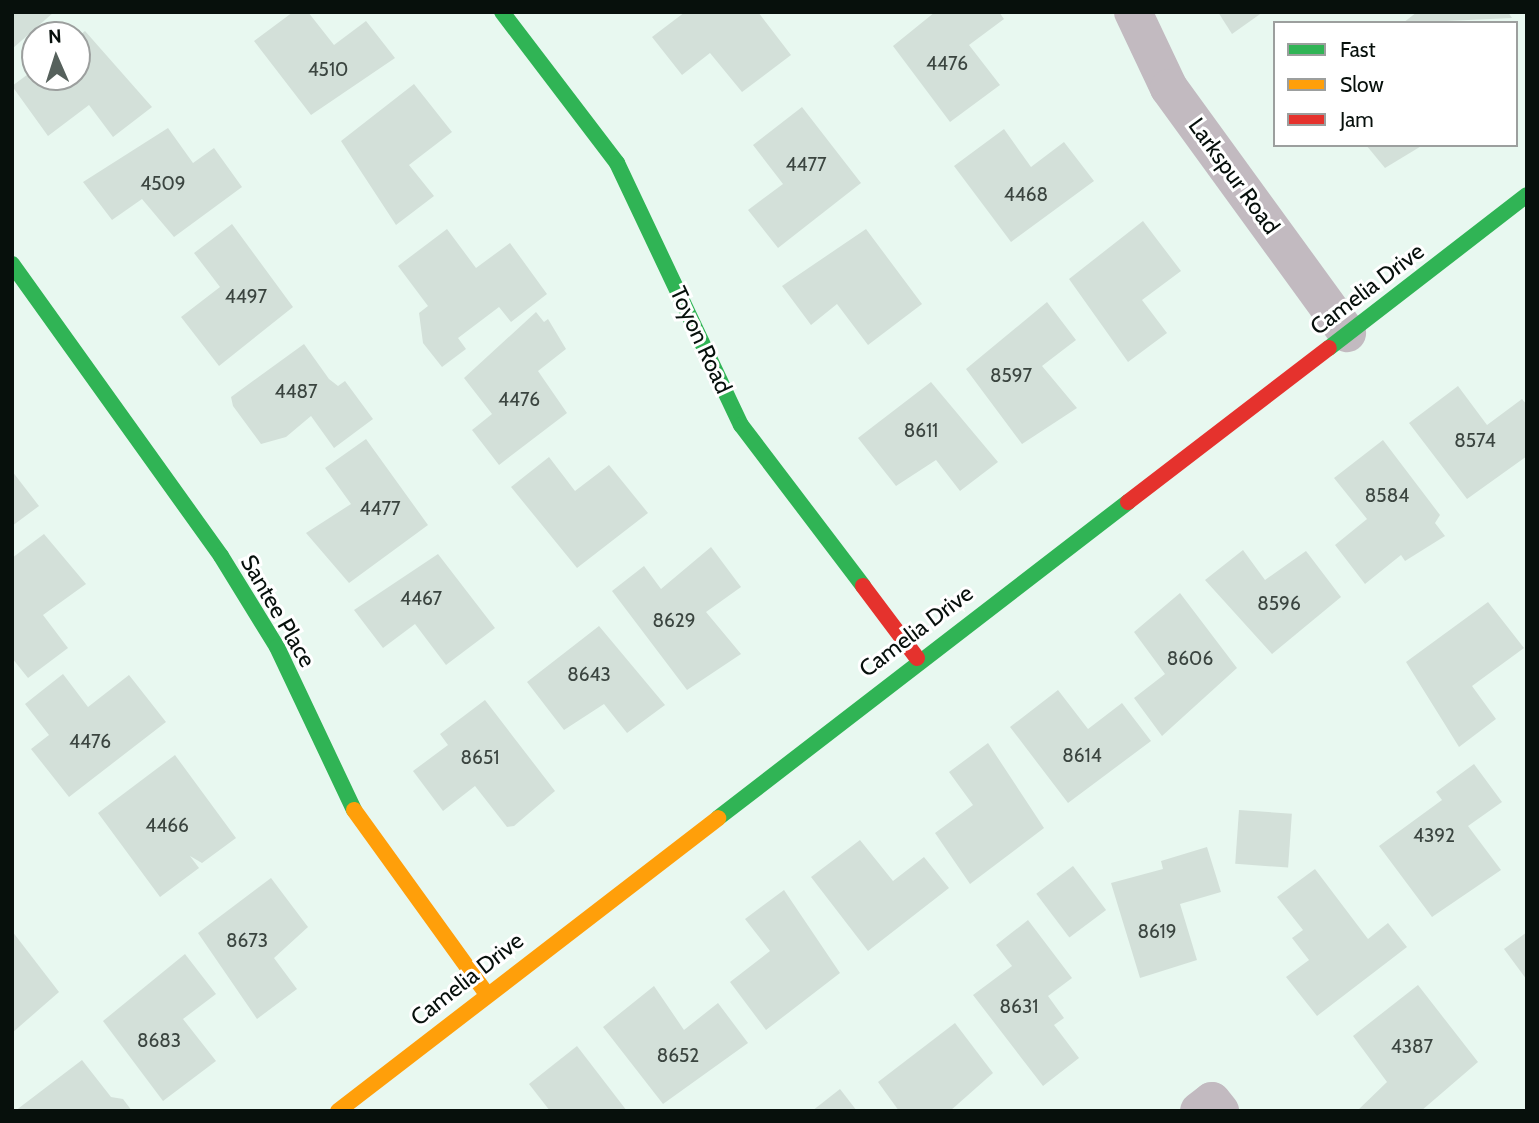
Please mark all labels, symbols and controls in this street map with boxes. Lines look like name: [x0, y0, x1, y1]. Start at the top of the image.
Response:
north arrow: [21, 21, 91, 91]
legend: [1273, 21, 1518, 147]
text: N: [48, 25, 62, 48]
text: Fast: [1340, 37, 1376, 62]
house number: 4476: [926, 53, 968, 75]
house number: 4510: [308, 59, 348, 81]
text: Slow: [1340, 72, 1384, 97]
text: Jam: [1340, 107, 1374, 132]
street label: Larkspur Road: [1183, 113, 1285, 239]
house number: 4477: [785, 154, 827, 176]
house number: 4509: [140, 173, 186, 195]
house number: 4468: [1004, 184, 1048, 206]
street label: Camelia Drive: [1305, 237, 1429, 341]
street label: Toyon Road: [664, 282, 738, 398]
house number: 4497: [225, 286, 267, 308]
house number: 8597: [990, 365, 1032, 387]
house number: 4487: [274, 381, 318, 403]
house number: 4476: [498, 389, 540, 411]
house number: 8611: [904, 420, 938, 442]
house number: 8574: [1454, 430, 1496, 452]
house number: 8584: [1365, 485, 1409, 507]
house number: 4477: [359, 498, 401, 520]
street label: Santee Place: [235, 550, 321, 672]
street label: Camelia Drive: [854, 579, 978, 683]
house number: 4467: [400, 588, 442, 610]
house number: 8596: [1257, 593, 1301, 615]
house number: 8629: [652, 610, 696, 632]
house number: 8606: [1167, 648, 1213, 670]
house number: 8643: [567, 664, 611, 686]
house number: 4476: [69, 731, 111, 753]
house number: 8614: [1062, 745, 1102, 767]
house number: 8651: [461, 747, 499, 769]
house number: 4466: [145, 815, 189, 837]
house number: 4392: [1413, 825, 1455, 847]
house number: 8619: [1137, 921, 1177, 943]
street label: Camelia Drive: [405, 926, 529, 1032]
house number: 8673: [226, 930, 268, 952]
house number: 8631: [1000, 996, 1038, 1018]
house number: 8683: [137, 1030, 181, 1052]
house number: 4387: [1391, 1036, 1433, 1058]
house number: 8652: [657, 1045, 699, 1067]

